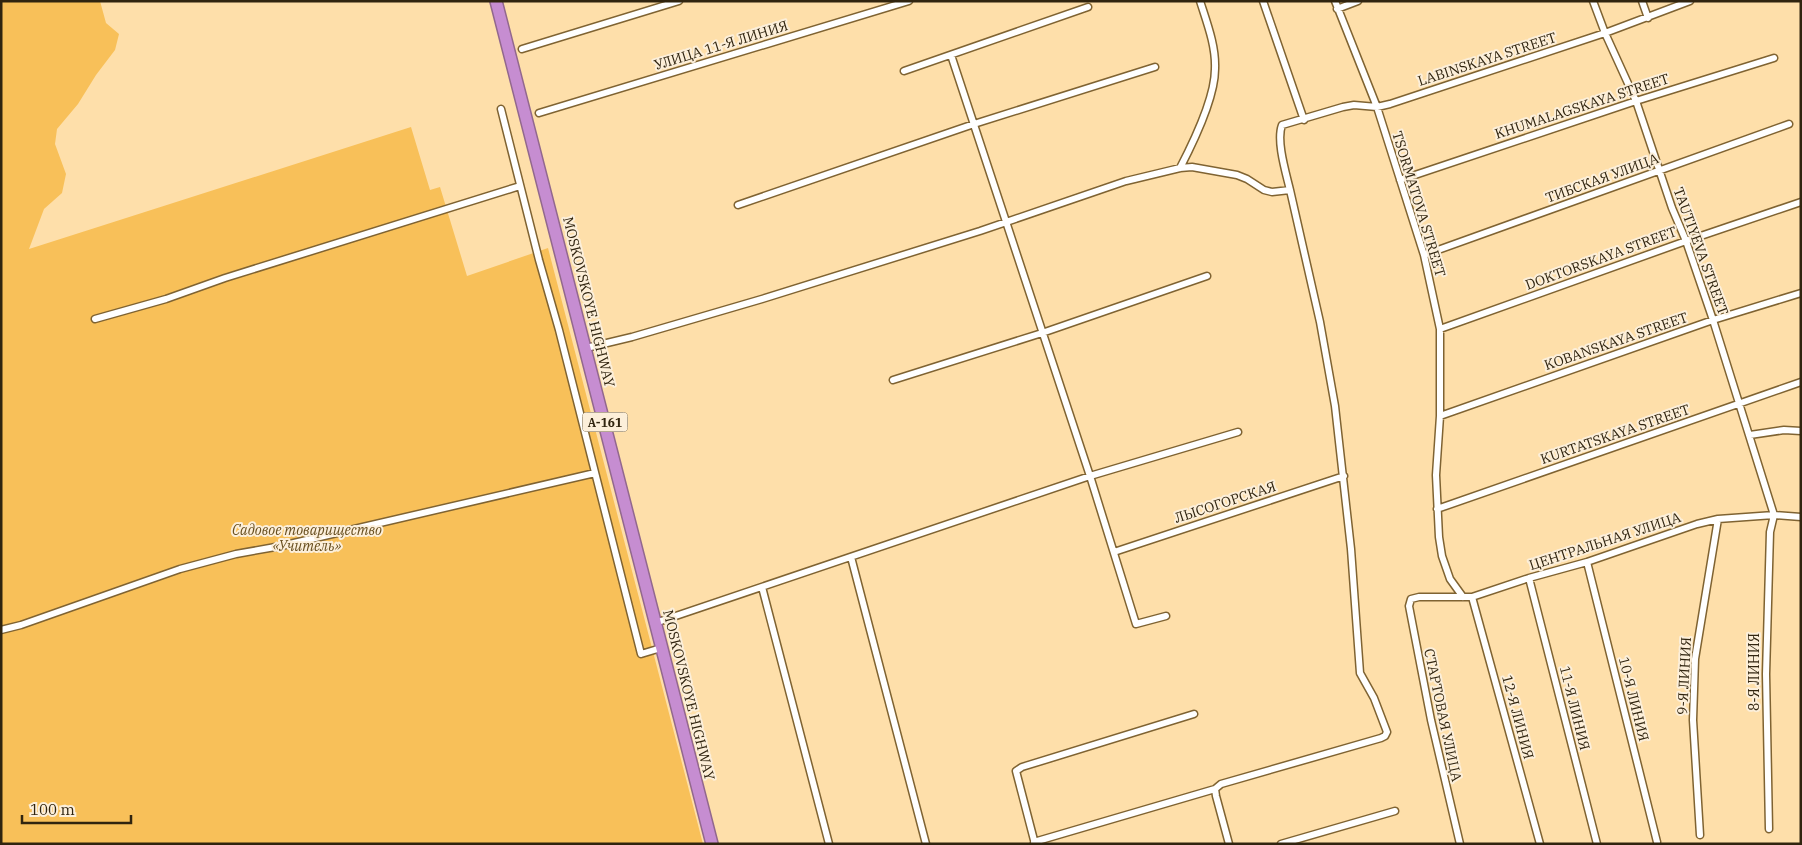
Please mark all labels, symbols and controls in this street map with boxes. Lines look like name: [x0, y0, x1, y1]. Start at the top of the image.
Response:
street label: УЛИЦА 11-Я ЛИНИЯ: [652, 16, 790, 74]
street label: LABINSKAYA STREET: [1415, 28, 1559, 90]
street label: KHUMALAGSKAYA STREET: [1492, 69, 1672, 143]
street label: TSORMATOVA STREET: [1388, 129, 1450, 279]
street label: ТИБСКАЯ УЛИЦА: [1543, 149, 1661, 207]
street label: TAUTIYEVA STREET: [1670, 185, 1732, 317]
street label: MOSKOVSKOYE HIGHWAY: [559, 215, 619, 389]
street label: DOKTORSKAYA STREET: [1523, 222, 1679, 294]
street label: KOBANSKAYA STREET: [1542, 308, 1690, 374]
street label: KURTATSKAYA STREET: [1538, 400, 1692, 468]
road number: А-161: [582, 412, 628, 432]
street label: ЛЫСОГОРСКАЯ: [1172, 477, 1278, 527]
street label: ЦЕНТРАЛЬНАЯ УЛИЦА: [1527, 508, 1684, 574]
park label: Садовое товарищество «Учитель»: [232, 521, 382, 555]
street label: MOSKOVSKOYE HIGHWAY: [659, 608, 719, 782]
street label: 8-Я ЛИНИЯ: [1745, 633, 1763, 711]
street label: 9-Я ЛИНИЯ: [1673, 637, 1695, 715]
street label: СТАРТОВАЯ УЛИЦА: [1420, 647, 1466, 784]
street label: 10-Я ЛИНИЯ: [1615, 655, 1653, 743]
street label: 11-Я ЛИНИЯ: [1556, 664, 1594, 752]
street label: 12-Я ЛИНИЯ: [1498, 673, 1538, 761]
scale bar: [22, 792, 131, 824]
text: 100 m: [30, 800, 75, 819]

